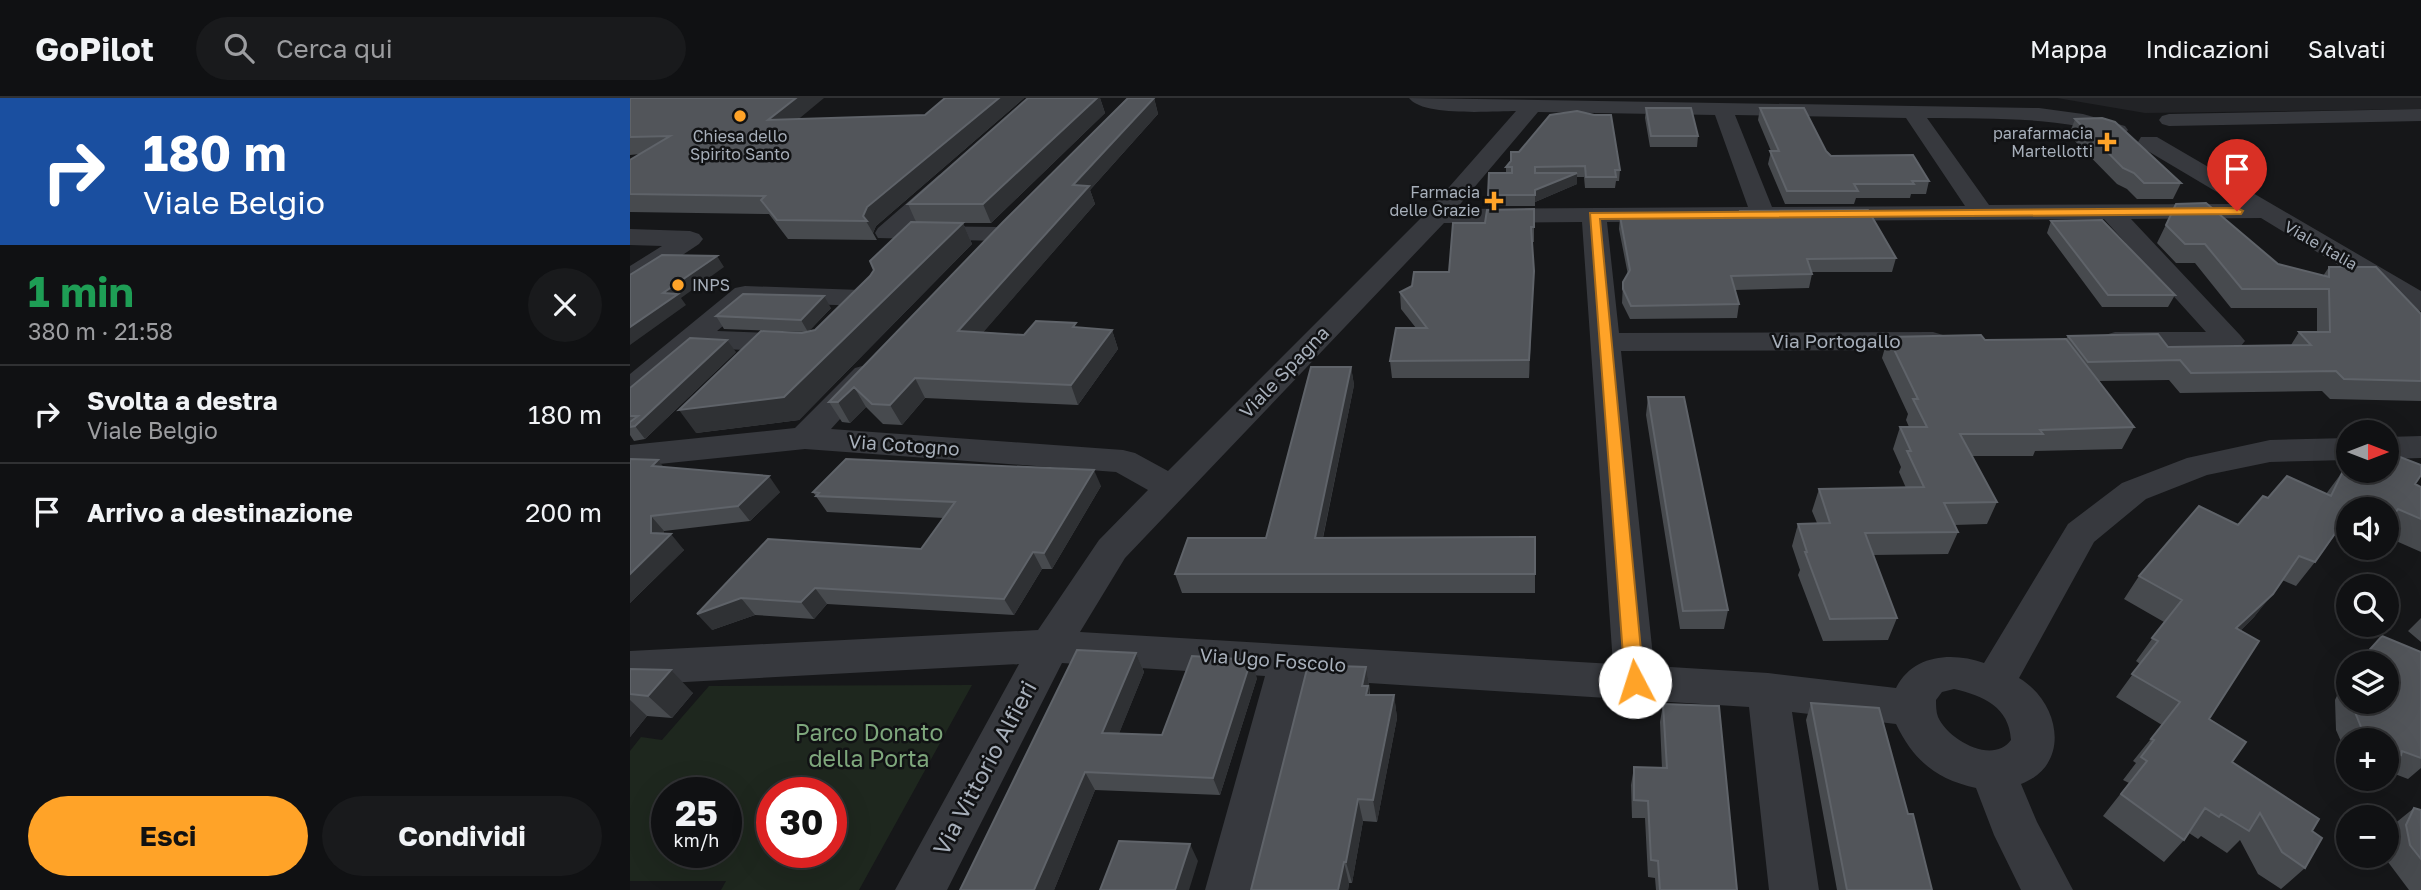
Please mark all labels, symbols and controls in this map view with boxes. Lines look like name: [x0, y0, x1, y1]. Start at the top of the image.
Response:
search box: [196, 17, 686, 80]
text: GoPilot: [35, 29, 154, 68]
icon: search: [220, 29, 258, 67]
text: Cerca qui: [276, 33, 393, 64]
text: Mappa: [2030, 34, 2107, 63]
text: Indicazioni: [2145, 34, 2270, 63]
text: Salvati: [2308, 34, 2386, 63]
marker: Chiesa dello Spirito Santo: [732, 108, 748, 124]
text: 180 m: [143, 123, 287, 182]
place label: parafarmacia Martellotti: [1993, 123, 2093, 161]
icon: right: [28, 126, 119, 217]
place label: Chiesa dello Spirito Santo: [690, 126, 790, 164]
marker: parafarmacia Martellotti: [2099, 134, 2115, 150]
pin: [2207, 139, 2267, 211]
icon: arrive: [2218, 150, 2256, 188]
place label: Farmacia delle Grazie: [1389, 182, 1480, 220]
text: Viale Belgio: [143, 183, 325, 221]
marker: Farmacia delle Grazie: [1486, 193, 1502, 209]
street label: Viale Italia: [2281, 216, 2361, 274]
text: 1 min: [28, 266, 134, 316]
button: close: [528, 268, 602, 342]
place label: INPS: [692, 275, 730, 295]
marker: INPS: [670, 277, 686, 293]
text: 380 m · 21:58: [28, 317, 173, 345]
street label: Viale Spagna: [1234, 321, 1333, 422]
street label: Via Portogallo: [1771, 329, 1901, 352]
text: Svolta a destra: [87, 385, 278, 416]
icon: right: [28, 395, 66, 433]
text: 180 m: [528, 399, 602, 430]
text: Viale Belgio: [87, 416, 218, 444]
north arrow: [2336, 420, 2399, 483]
map controls: [2336, 420, 2399, 868]
street label: Via Cotogno: [848, 429, 960, 460]
icon: arrive: [28, 493, 66, 531]
text: Arrivo a destinazione: [87, 497, 353, 528]
text: 200 m: [525, 497, 602, 528]
button: sound: [2336, 497, 2399, 560]
button: search: [2336, 574, 2399, 637]
street label: Via Ugo Foscolo: [1199, 643, 1347, 676]
position arrow: [1598, 645, 1672, 719]
button: layers: [2336, 651, 2399, 714]
street label: Via Vittorio Alfieri: [926, 676, 1042, 860]
park label: Parco Donato della Porta: [795, 718, 943, 772]
button: +: [2336, 728, 2399, 791]
speed limit sign: 30: [756, 777, 847, 868]
text: 25: [675, 792, 718, 834]
button: Esci: [28, 796, 308, 876]
button: Condividi: [322, 796, 602, 876]
button: −: [2336, 805, 2399, 868]
text: km/h: [674, 829, 719, 851]

